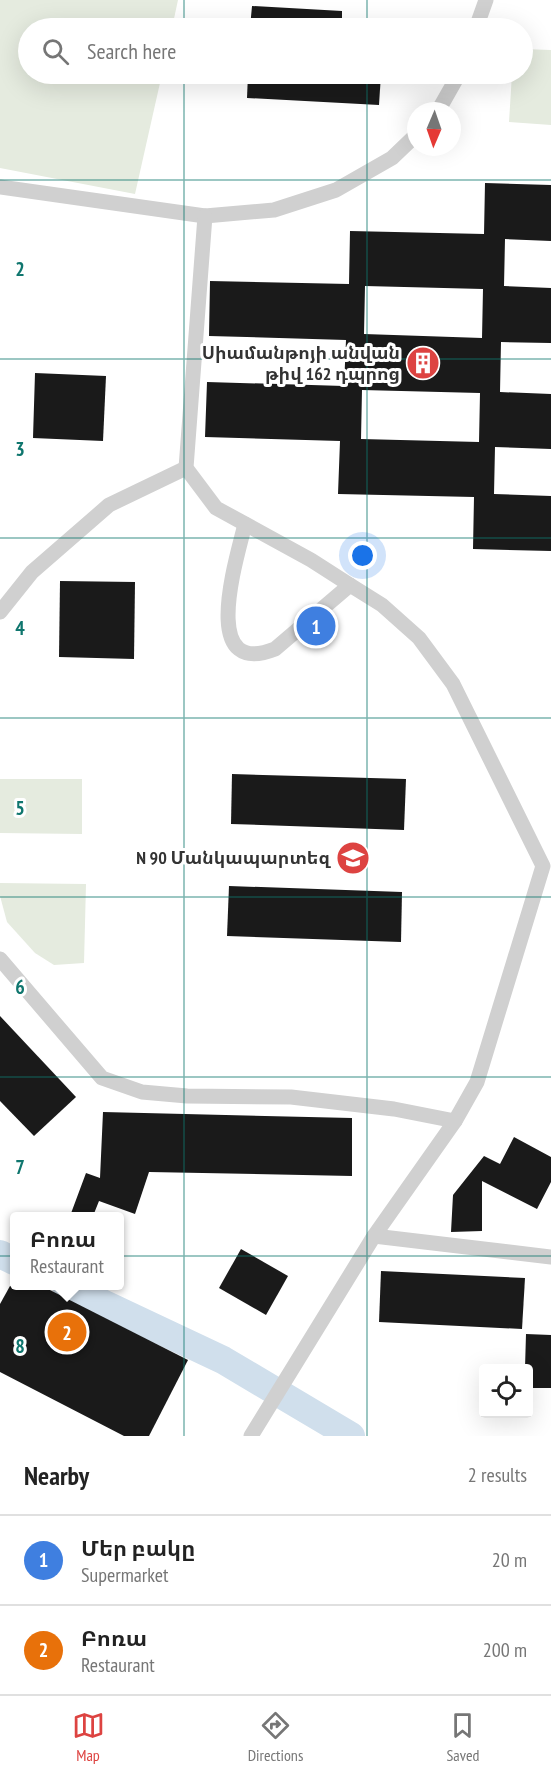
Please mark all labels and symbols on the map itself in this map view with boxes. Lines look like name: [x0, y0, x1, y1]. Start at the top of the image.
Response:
north arrow: [407, 102, 461, 156]
text: 2: [15, 256, 25, 282]
place label: Սիամանթոյի անվան թիվ 162 դպրոց: [202, 341, 400, 385]
building icon: Սիամանթոյի անվան թիվ 162 դպրոց: [405, 345, 441, 381]
text: 3: [15, 436, 25, 462]
your location: [348, 541, 377, 570]
pin: 1: [296, 604, 336, 648]
text: 4: [15, 615, 25, 641]
text: 5: [15, 795, 25, 821]
school or university icon: N 90 Մանկապարտեզ: [335, 840, 371, 876]
place label: N 90 Մանկապարտեզ: [136, 846, 331, 869]
text: 6: [15, 974, 25, 1000]
text: 7: [15, 1154, 25, 1180]
pin: 2: [48, 1310, 86, 1354]
text: 8: [15, 1333, 25, 1359]

